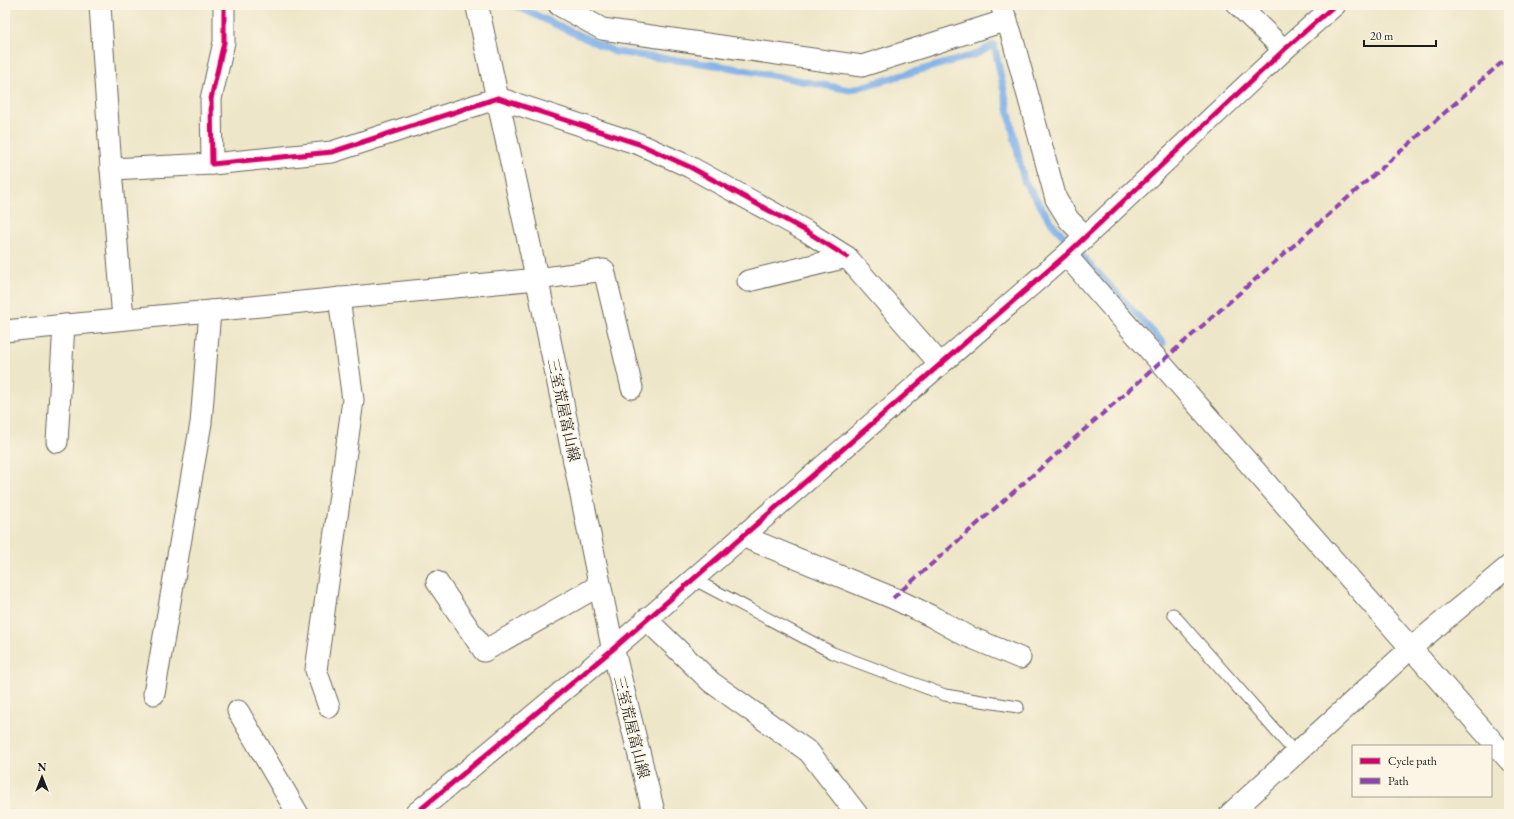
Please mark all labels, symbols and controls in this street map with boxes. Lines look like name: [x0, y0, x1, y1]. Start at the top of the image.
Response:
scale bar: [1364, 22, 1436, 48]
text: 20 m: [1370, 28, 1394, 44]
street label: 三室荒屋富山線: [544, 357, 584, 463]
street label: 三室荒屋富山線: [610, 674, 654, 780]
legend: [1352, 745, 1492, 797]
text: Cycle path: [1388, 753, 1437, 769]
north arrow: [22, 757, 62, 797]
text: N: [38, 760, 47, 774]
text: Path: [1388, 773, 1409, 789]

